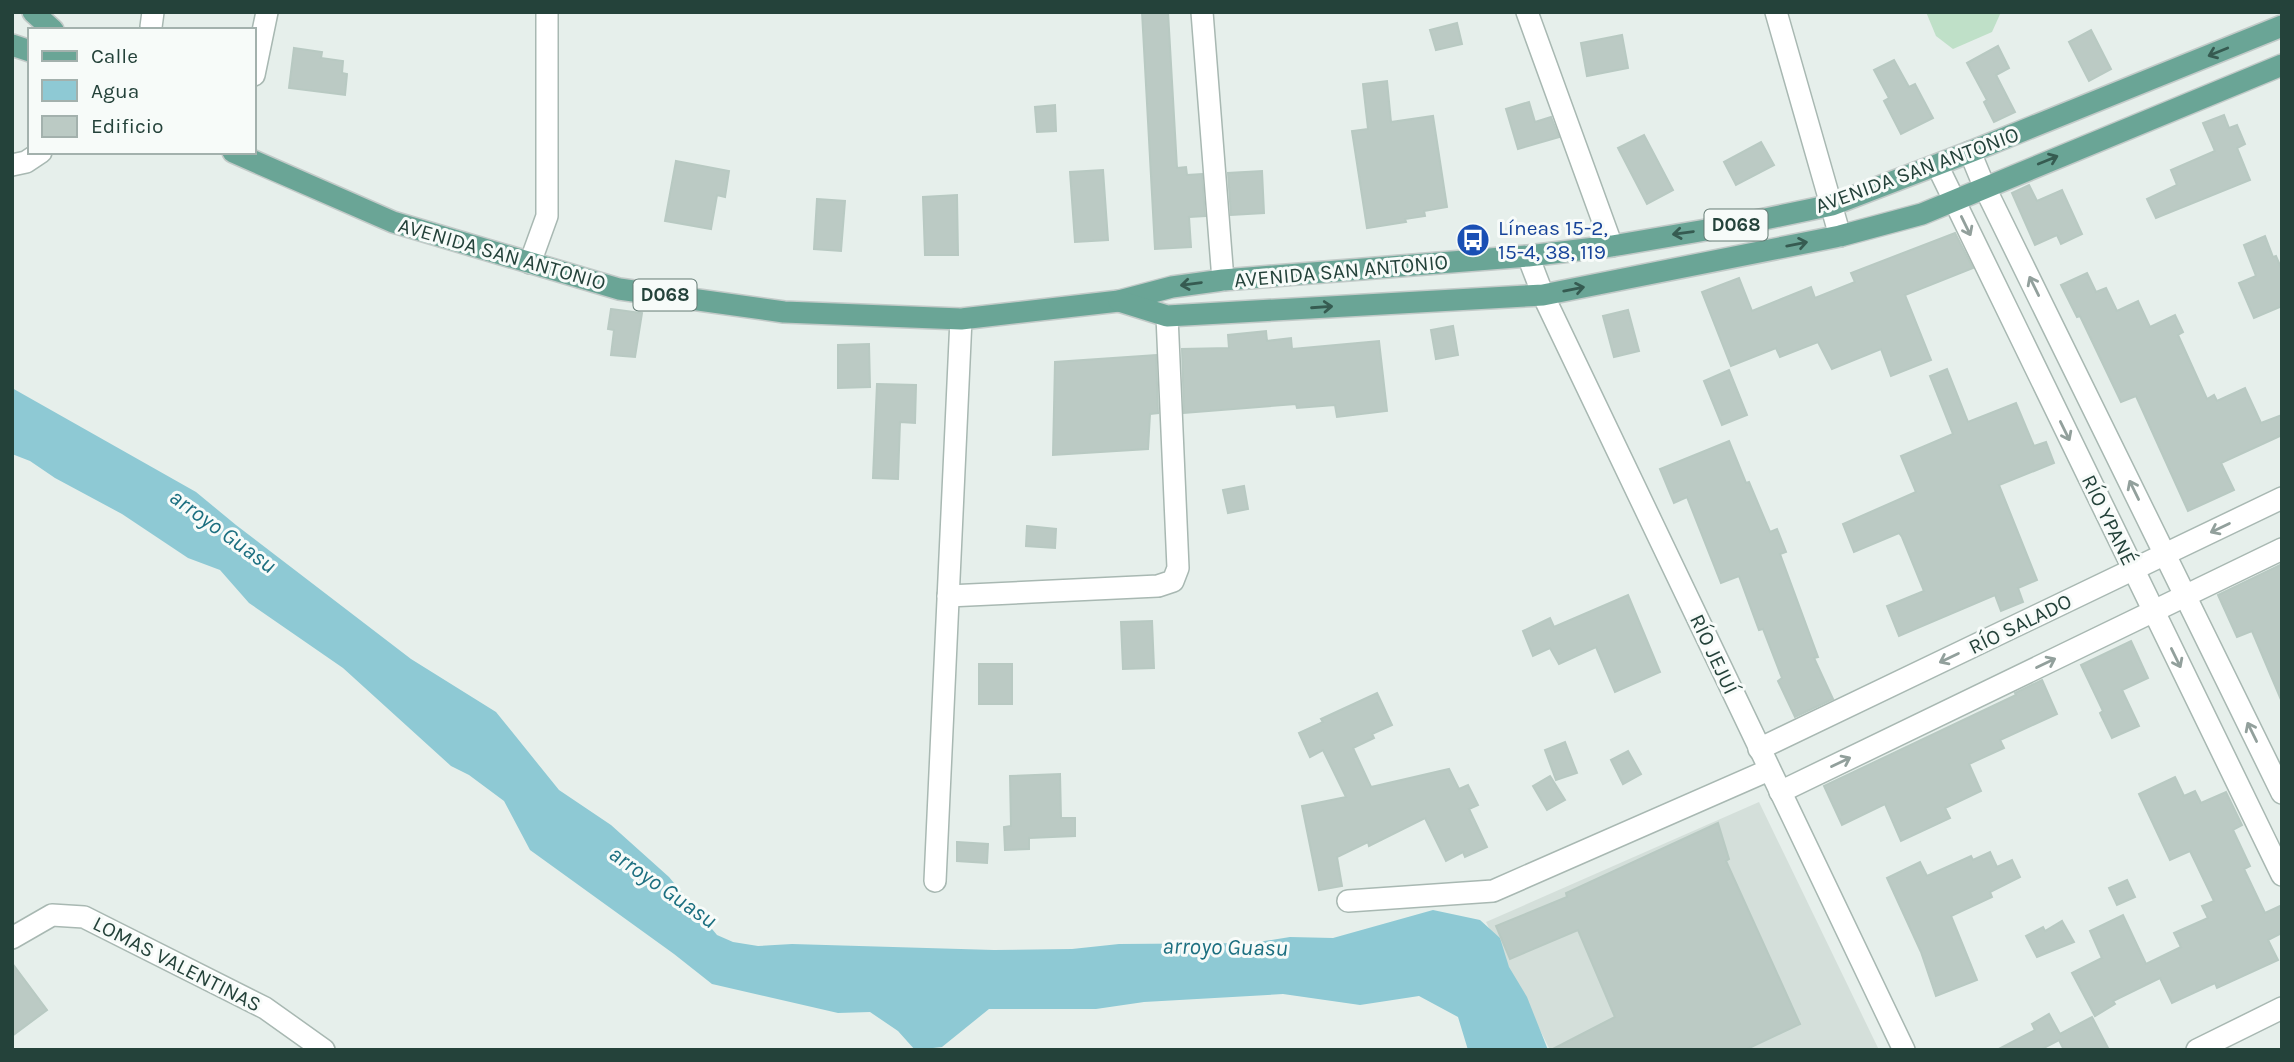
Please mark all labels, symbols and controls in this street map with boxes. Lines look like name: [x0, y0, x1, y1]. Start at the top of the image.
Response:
legend: [28, 28, 256, 154]
text: Calle: [91, 44, 138, 68]
one-way arrow: [2208, 46, 2230, 59]
text: Agua: [91, 79, 139, 103]
text: Edificio: [91, 114, 164, 138]
street label: AVENIDA SAN ANTONIO: [1812, 122, 2022, 218]
one-way arrow: [2036, 153, 2058, 166]
road number: D068: [1704, 210, 1768, 241]
street label: AVENIDA SAN ANTONIO: [396, 213, 608, 295]
one-way arrow: [1960, 215, 1973, 236]
place label: Líneas 15-2, 15-4, 38, 119: [1498, 216, 1608, 264]
bus stop icon: Líneas 15-2, 15-4, 38, 119: [1454, 221, 1492, 259]
one-way arrow: [1672, 226, 1695, 239]
one-way arrow: [1785, 237, 1808, 250]
street label: AVENIDA SAN ANTONIO: [1233, 250, 1449, 292]
one-way arrow: [2026, 276, 2040, 297]
one-way arrow: [1180, 278, 1203, 291]
road number: D068: [634, 280, 696, 310]
one-way arrow: [1562, 282, 1585, 295]
one-way arrow: [1311, 300, 1334, 313]
one-way arrow: [2059, 420, 2073, 441]
street label: RÍO YPANÉ: [2077, 471, 2141, 569]
one-way arrow: [2127, 480, 2141, 501]
water label: arroyo Guasu: [164, 483, 282, 579]
one-way arrow: [2210, 521, 2231, 535]
street label: RÍO SALADO: [1965, 589, 2075, 659]
street label: RÍO JEJUÍ: [1685, 610, 1743, 699]
one-way arrow: [2169, 647, 2183, 668]
one-way arrow: [1939, 652, 1960, 665]
one-way arrow: [2035, 655, 2056, 669]
one-way arrow: [2245, 722, 2258, 743]
one-way arrow: [1830, 755, 1851, 768]
water label: arroyo Guasu: [604, 840, 722, 934]
street label: LOMAS VALENTINAS: [89, 911, 265, 1017]
water label: arroyo Guasu: [1162, 932, 1288, 962]

